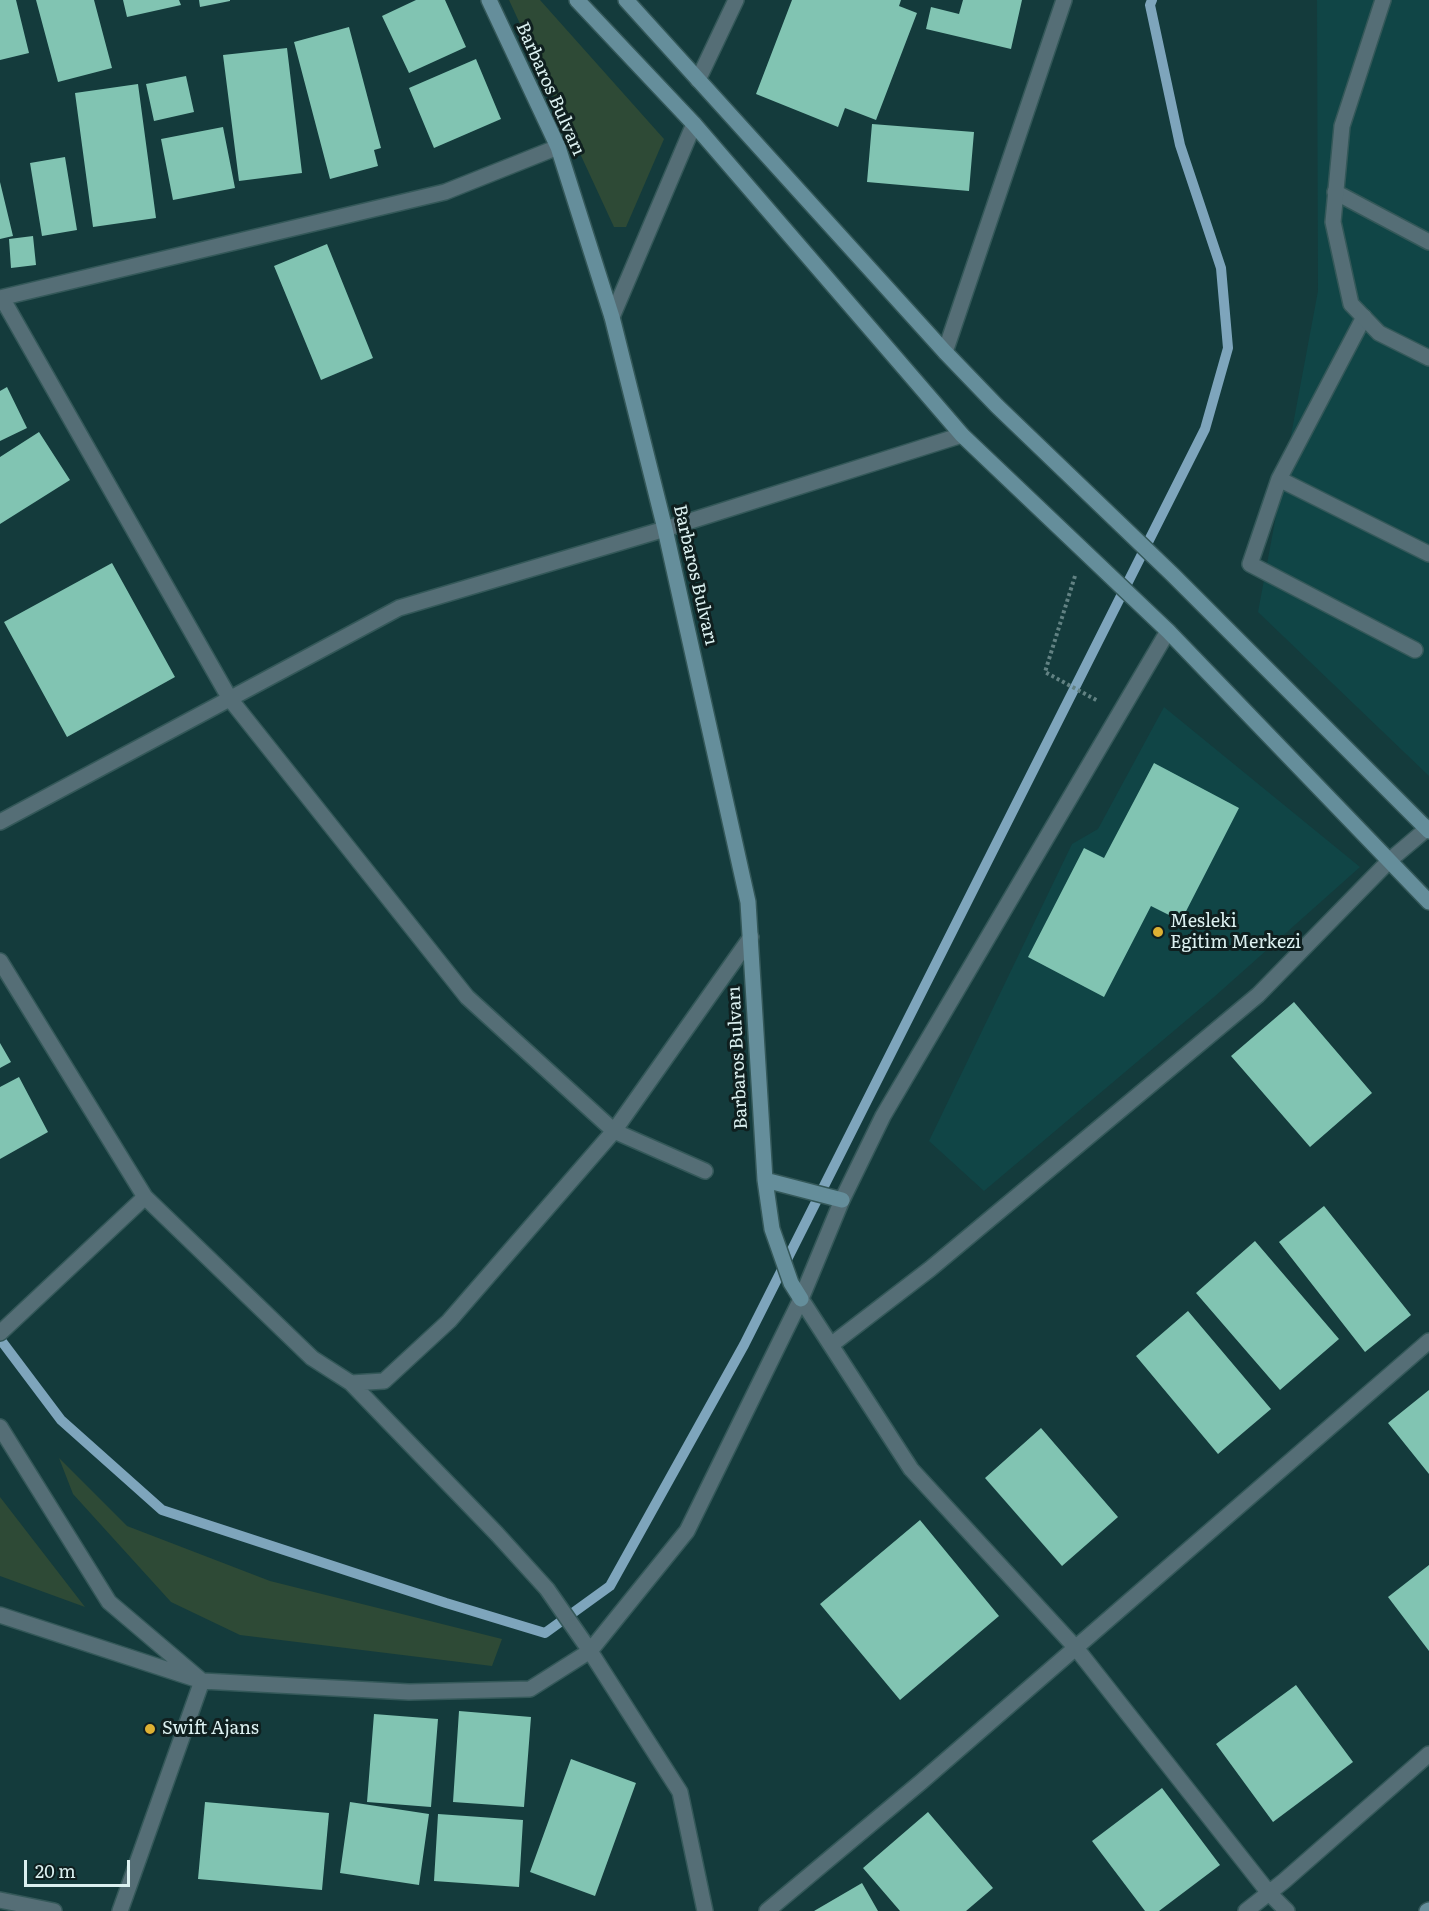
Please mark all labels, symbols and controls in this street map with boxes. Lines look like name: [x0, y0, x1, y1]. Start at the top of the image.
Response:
street label: Barbaros Bulvarı: [511, 19, 589, 159]
street label: Barbaros Bulvarı: [668, 503, 722, 647]
place label: Mesleki Egitim Merkezi: [1170, 911, 1301, 954]
marker: Mesleki Egitim Merkezi: [1151, 925, 1165, 939]
street label: Barbaros Bulvarı: [723, 986, 753, 1130]
place label: Swift Ajans: [162, 1718, 259, 1740]
marker: Swift Ajans: [143, 1722, 157, 1736]
scale bar: [27, 1848, 134, 1886]
text: 20 m: [35, 1857, 76, 1884]

